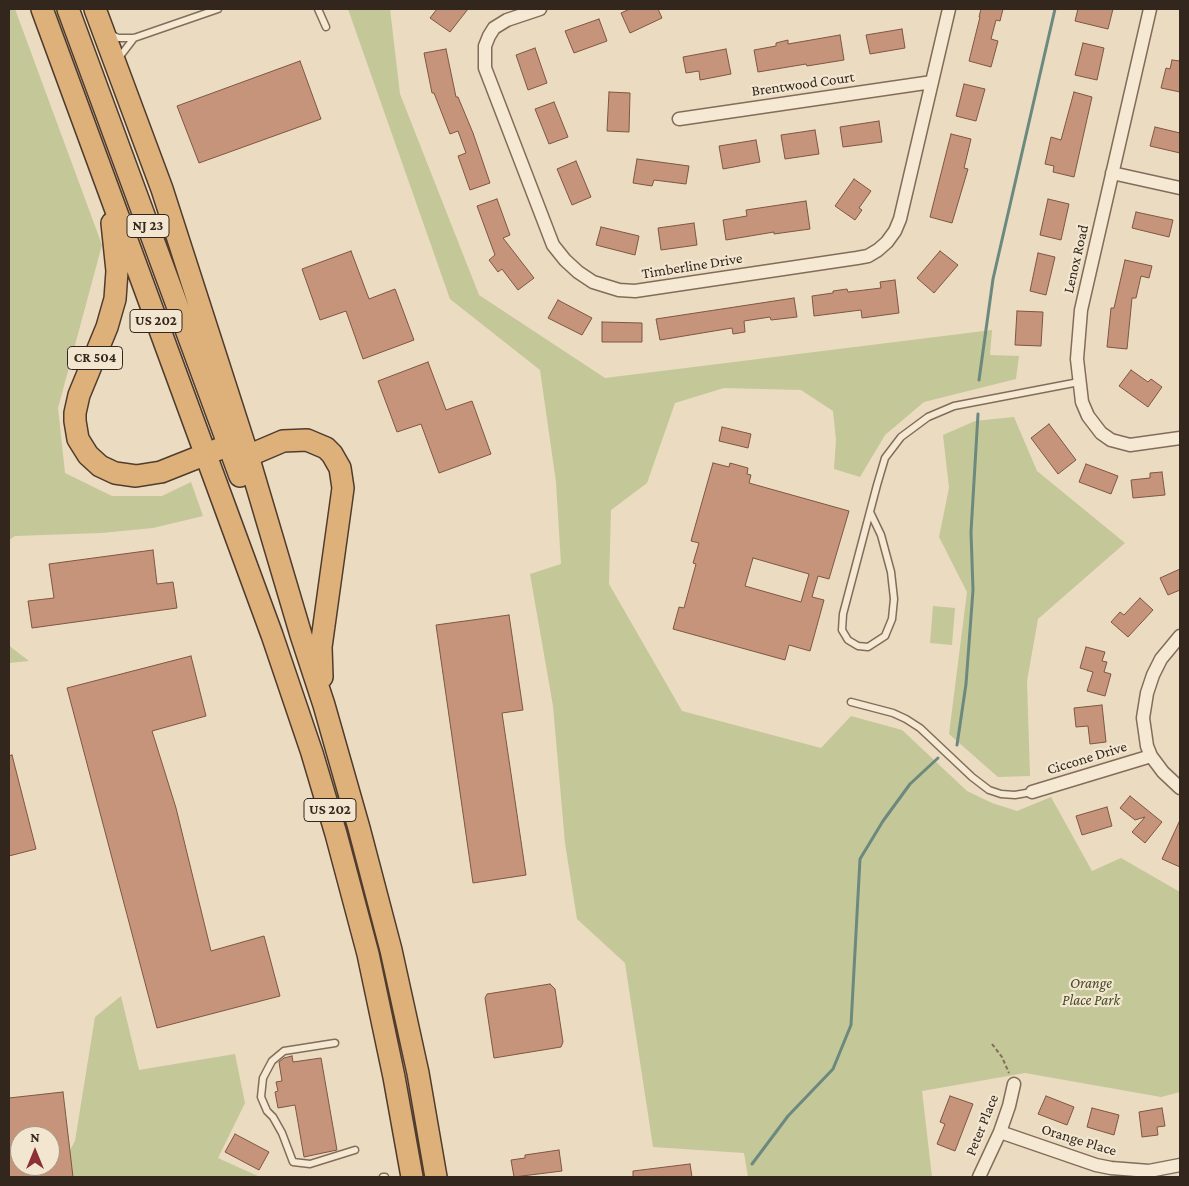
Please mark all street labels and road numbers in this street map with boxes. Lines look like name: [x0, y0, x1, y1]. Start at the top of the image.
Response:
street label: Brentwood Court: [750, 68, 856, 100]
road number: NJ 23: [127, 215, 169, 238]
street label: Lenox Road: [1059, 223, 1093, 295]
street label: Timberline Drive: [640, 249, 744, 283]
road number: US 202: [130, 310, 182, 332]
road number: CR 504: [68, 346, 122, 369]
street label: Ciccone Drive: [1045, 737, 1129, 779]
road number: US 202: [304, 798, 356, 822]
street label: Peter Place: [962, 1092, 1002, 1158]
street label: Orange Place: [1039, 1120, 1119, 1160]

